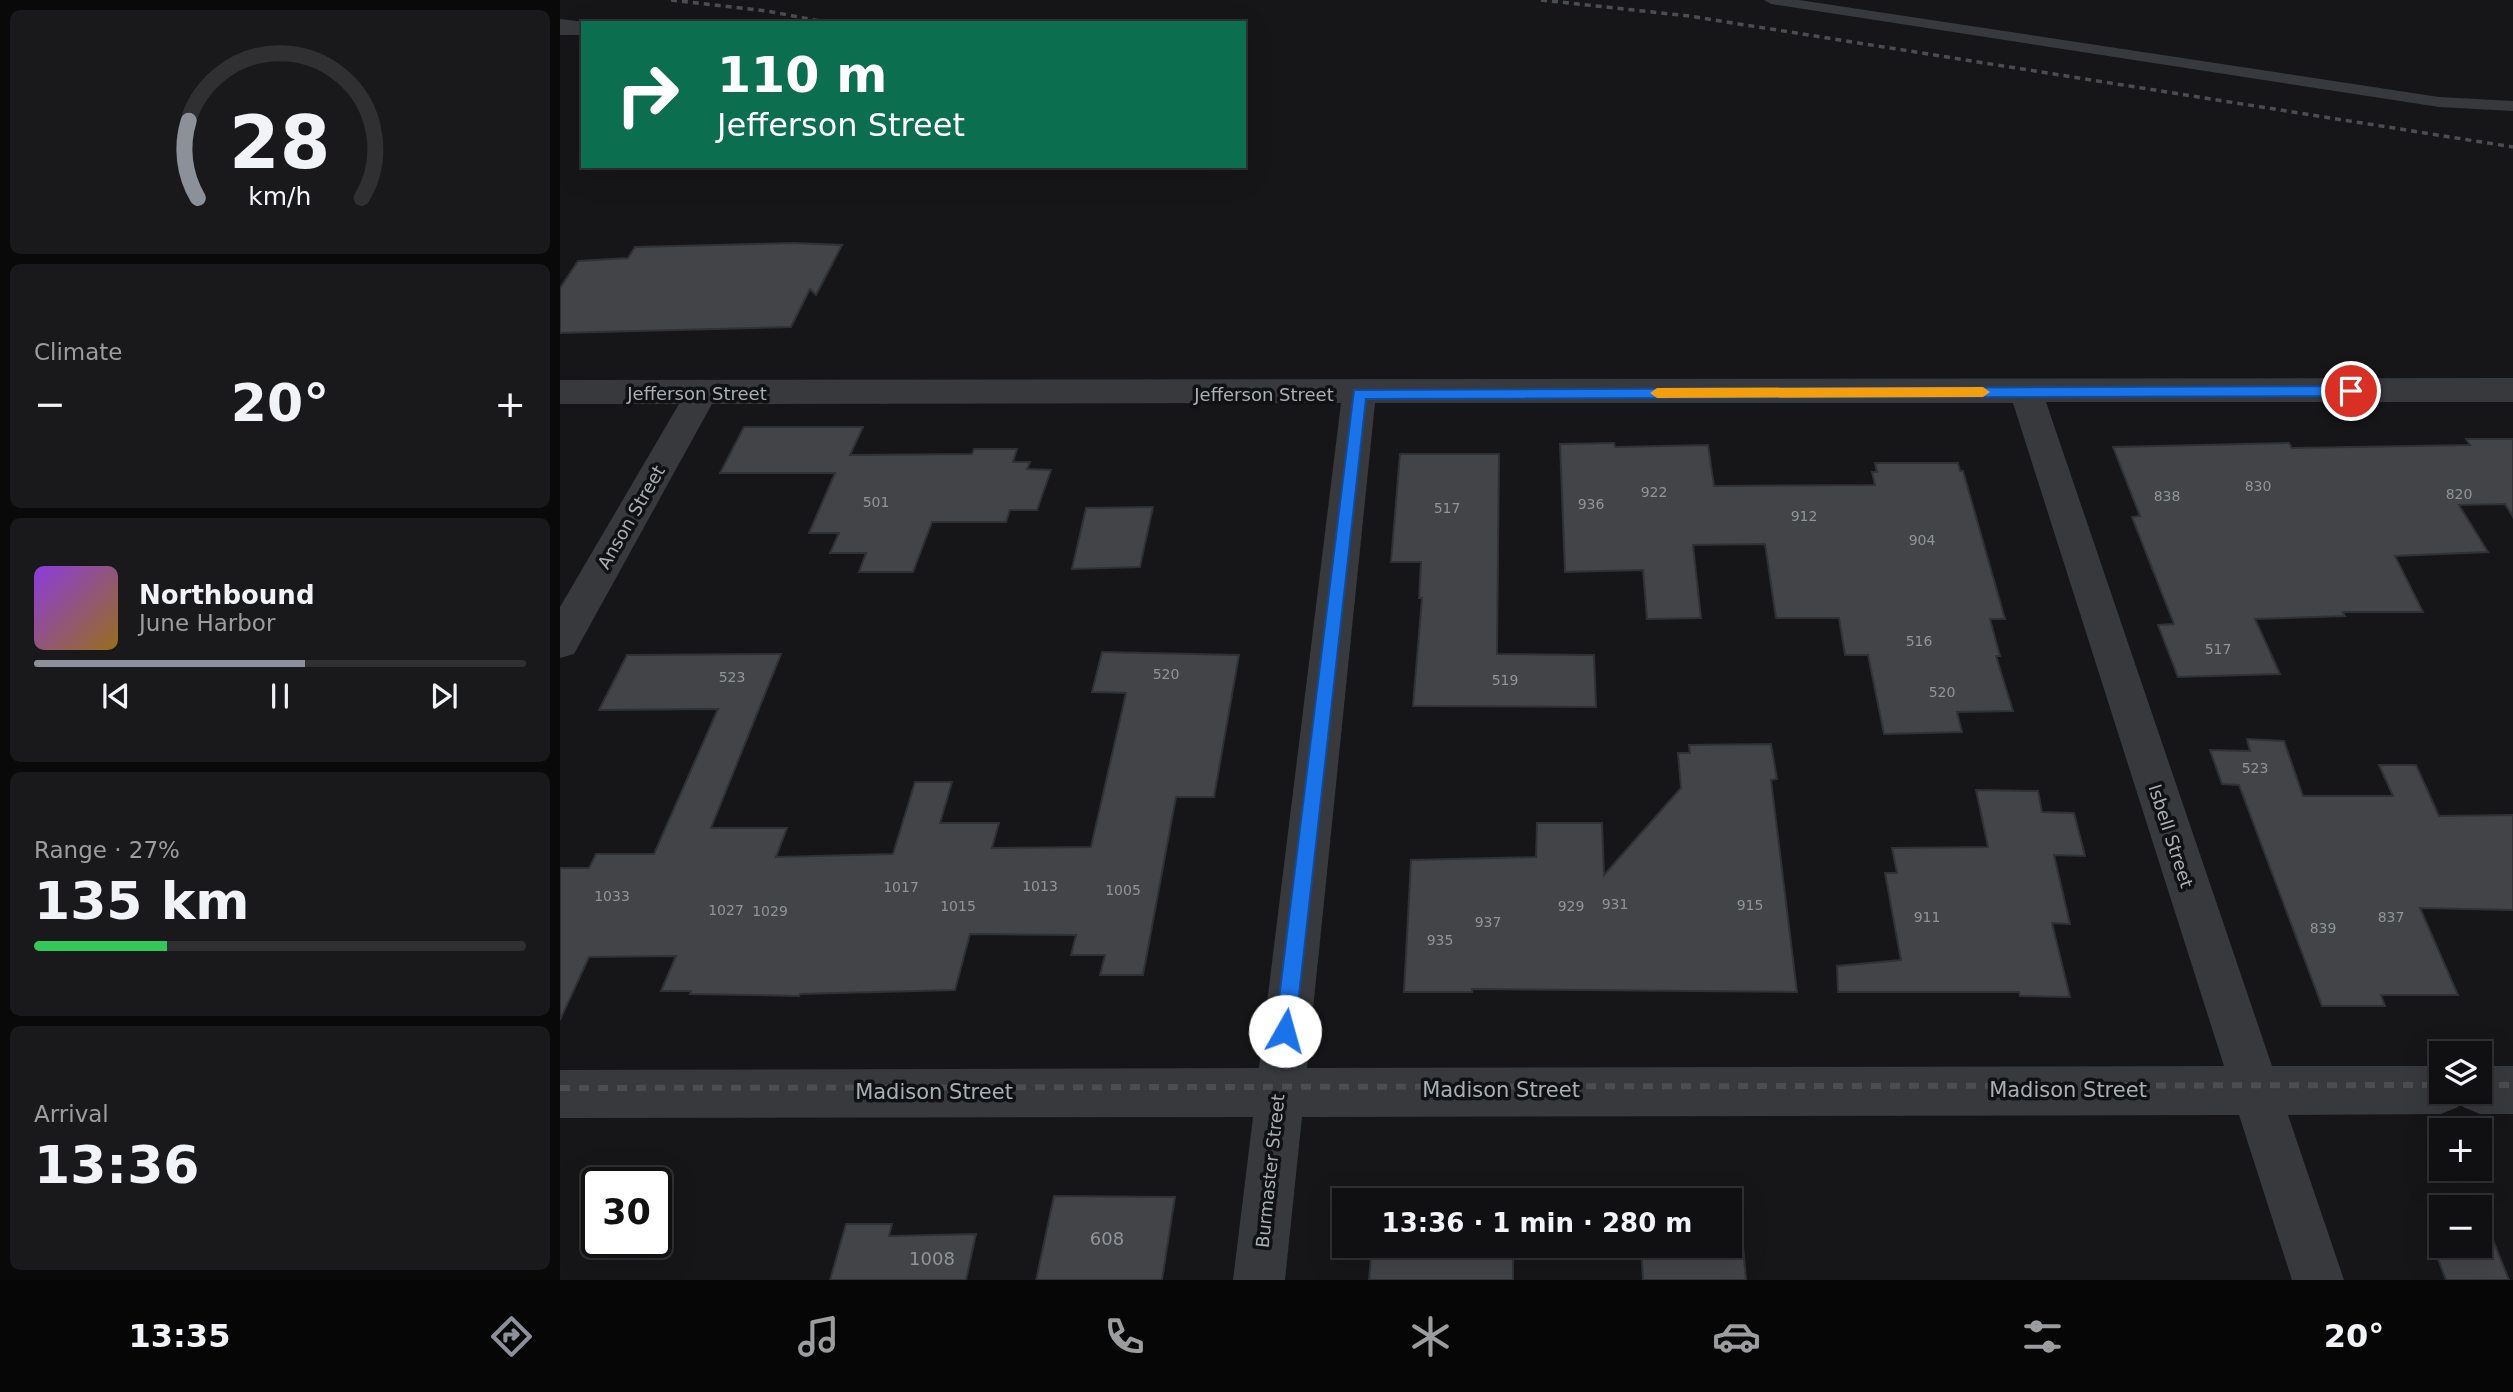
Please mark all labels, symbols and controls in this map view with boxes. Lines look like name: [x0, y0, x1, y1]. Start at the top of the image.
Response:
text: 110 m: [717, 47, 887, 104]
icon: right: [602, 49, 693, 140]
text: 28: [229, 100, 331, 185]
text: Jefferson Street: [717, 106, 965, 144]
text: km/h: [248, 182, 312, 211]
text: Climate: [34, 339, 123, 365]
pin: [2321, 361, 2381, 421]
icon: arrive: [2332, 372, 2370, 410]
text: 20°: [231, 373, 329, 433]
text: −: [34, 382, 66, 426]
text: +: [494, 382, 526, 426]
street label: Jefferson Street: [626, 383, 767, 404]
street label: Jefferson Street: [1193, 384, 1334, 405]
street label: Anson Street: [593, 462, 669, 572]
house number: 830: [2245, 478, 2271, 494]
house number: 922: [1641, 484, 1667, 500]
house number: 820: [2446, 486, 2472, 502]
house number: 838: [2154, 488, 2180, 504]
house number: 501: [863, 494, 889, 510]
house number: 936: [1578, 496, 1604, 512]
house number: 517: [1434, 500, 1460, 516]
house number: 912: [1791, 508, 1817, 524]
house number: 904: [1909, 532, 1935, 548]
text: Northbound: [139, 580, 315, 610]
text: June Harbor: [139, 610, 275, 636]
house number: 516: [1906, 633, 1932, 649]
house number: 517: [2205, 641, 2231, 657]
house number: 520: [1153, 666, 1179, 682]
house number: 523: [719, 669, 745, 685]
house number: 519: [1492, 672, 1518, 688]
icon: previous: [97, 677, 135, 715]
icon: pause: [261, 677, 299, 715]
icon: next: [425, 677, 463, 715]
house number: 520: [1929, 684, 1955, 700]
house number: 523: [2242, 760, 2268, 776]
street label: Isbell Street: [2144, 782, 2198, 890]
text: Range · 27%: [34, 837, 180, 863]
text: 135 km: [34, 871, 249, 931]
house number: 1013: [1022, 878, 1058, 894]
house number: 1017: [883, 879, 919, 895]
house number: 1005: [1105, 882, 1141, 898]
house number: 1033: [594, 888, 630, 904]
house number: 931: [1602, 896, 1628, 912]
house number: 915: [1737, 897, 1763, 913]
house number: 1015: [940, 898, 976, 914]
house number: 929: [1558, 898, 1584, 914]
house number: 1027: [708, 902, 744, 918]
house number: 1029: [752, 903, 788, 919]
house number: 911: [1914, 909, 1940, 925]
house number: 837: [2378, 909, 2404, 925]
house number: 937: [1475, 914, 1501, 930]
house number: 839: [2310, 920, 2336, 936]
house number: 935: [1427, 932, 1453, 948]
position arrow: [1248, 994, 1322, 1068]
map controls: [2429, 1041, 2492, 1258]
button: layers: [2429, 1041, 2492, 1104]
street label: Madison Street: [1422, 1078, 1580, 1102]
street label: Madison Street: [1989, 1078, 2147, 1102]
street label: Madison Street: [855, 1080, 1013, 1104]
street label: Burmaster Street: [1251, 1093, 1289, 1249]
text: Arrival: [34, 1101, 109, 1127]
button: +: [2429, 1118, 2492, 1181]
text: 13:36: [34, 1135, 200, 1195]
speed limit sign: 30: [581, 1167, 672, 1258]
button: −: [2429, 1195, 2492, 1258]
text: 13:36 · 1 min · 280 m: [1382, 1208, 1692, 1238]
house number: 608: [1090, 1228, 1124, 1249]
house number: 1008: [909, 1248, 955, 1269]
icon: directions: [487, 1312, 536, 1361]
icon: music: [794, 1312, 843, 1361]
icon: phone: [1100, 1312, 1149, 1361]
icon: climate: [1406, 1312, 1455, 1361]
icon: car: [1712, 1312, 1761, 1361]
icon: filters: [2018, 1312, 2067, 1361]
text: 13:35: [129, 1317, 230, 1355]
text: 20°: [2324, 1317, 2384, 1355]

